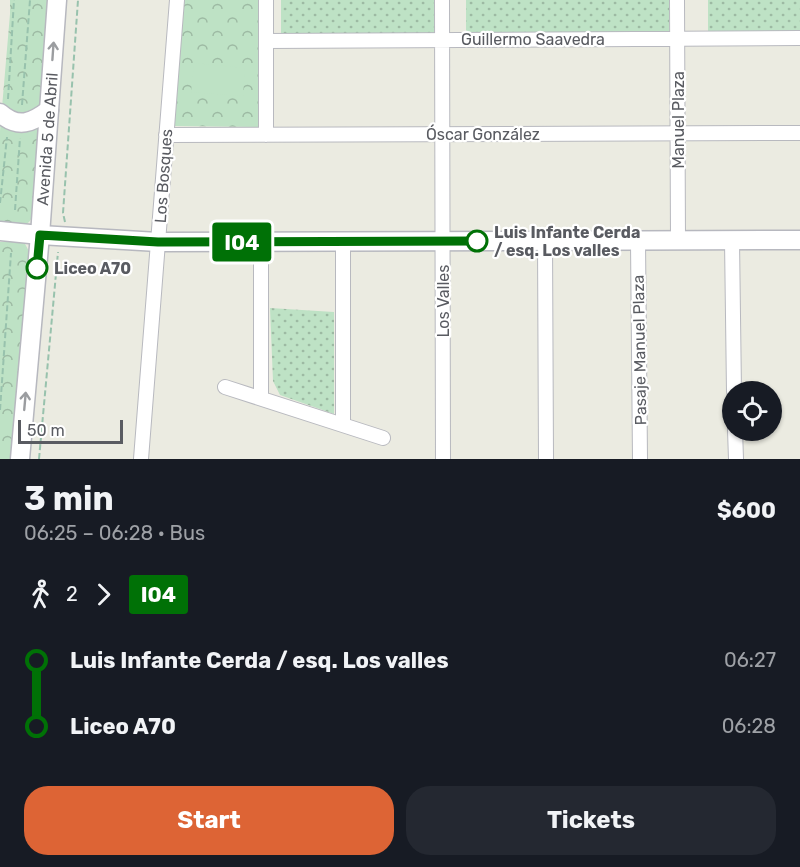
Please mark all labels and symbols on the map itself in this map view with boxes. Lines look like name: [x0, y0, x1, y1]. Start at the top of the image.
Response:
street label: Guillermo Saavedra: [461, 30, 605, 49]
one-way arrow: [48, 41, 59, 61]
street label: Manuel Plaza: [669, 71, 688, 169]
street label: Avenida 5 de Abril: [33, 72, 62, 206]
street label: Óscar González: [426, 124, 540, 144]
street label: Los Bosques: [151, 128, 176, 224]
line badge: I04: [208, 222, 276, 262]
place label: Luis Infante Cerda / esq. Los valles: [494, 223, 640, 260]
marker: Luis Infante Cerda / esq. Los valles: [466, 230, 488, 252]
marker: Liceo A70: [26, 257, 48, 279]
place label: Liceo A70: [54, 259, 131, 278]
street label: Los Valles: [434, 265, 453, 337]
street label: Pasaje Manuel Plaza: [629, 275, 650, 425]
one-way arrow: [20, 391, 31, 411]
scale bar: [18, 417, 123, 444]

